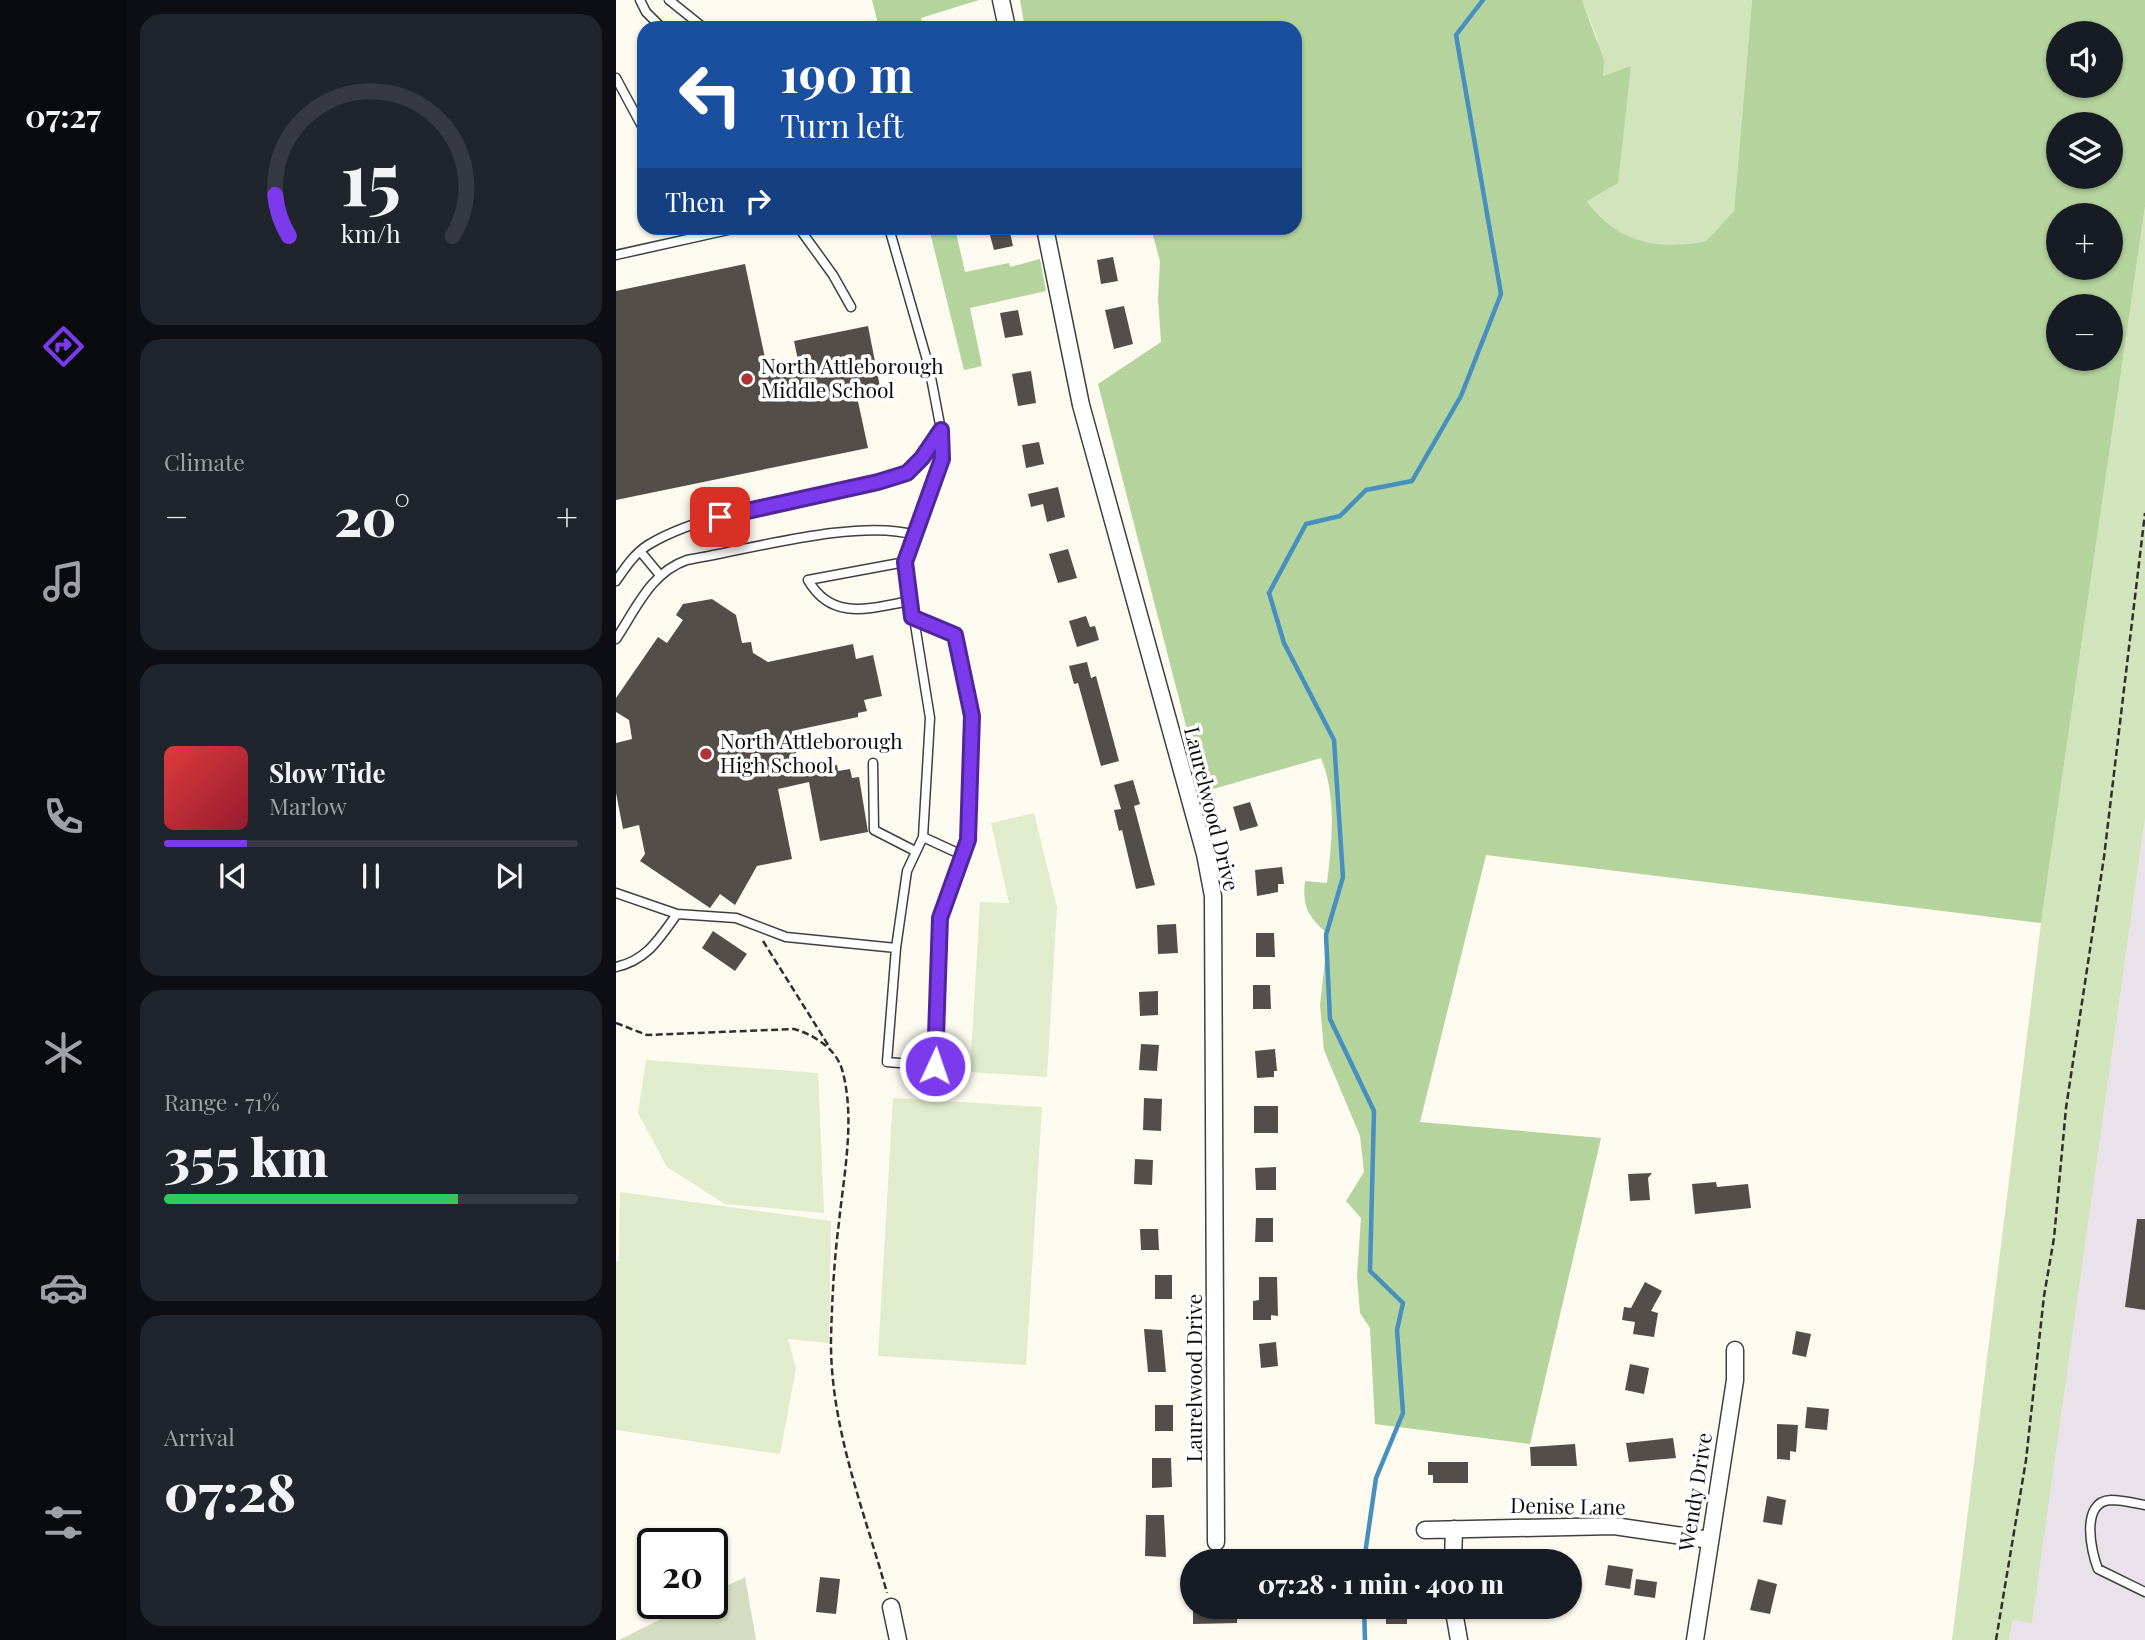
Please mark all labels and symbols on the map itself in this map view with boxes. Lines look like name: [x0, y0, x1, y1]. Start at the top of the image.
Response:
place label: North Attleborough Middle School: [761, 351, 944, 403]
marker: North Attleborough Middle School: [739, 371, 755, 387]
pin: [690, 487, 750, 547]
street label: Laurelwood Drive: [1179, 723, 1247, 894]
place label: North Attleborough High School: [720, 726, 903, 778]
marker: North Attleborough High School: [698, 746, 714, 762]
position arrow: [898, 1029, 972, 1103]
street label: Laurelwood Drive: [1179, 1294, 1207, 1462]
street label: Wendy Drive: [1671, 1430, 1717, 1554]
street label: Denise Lane: [1510, 1490, 1626, 1520]
speed limit sign: 20: [637, 1528, 728, 1619]

